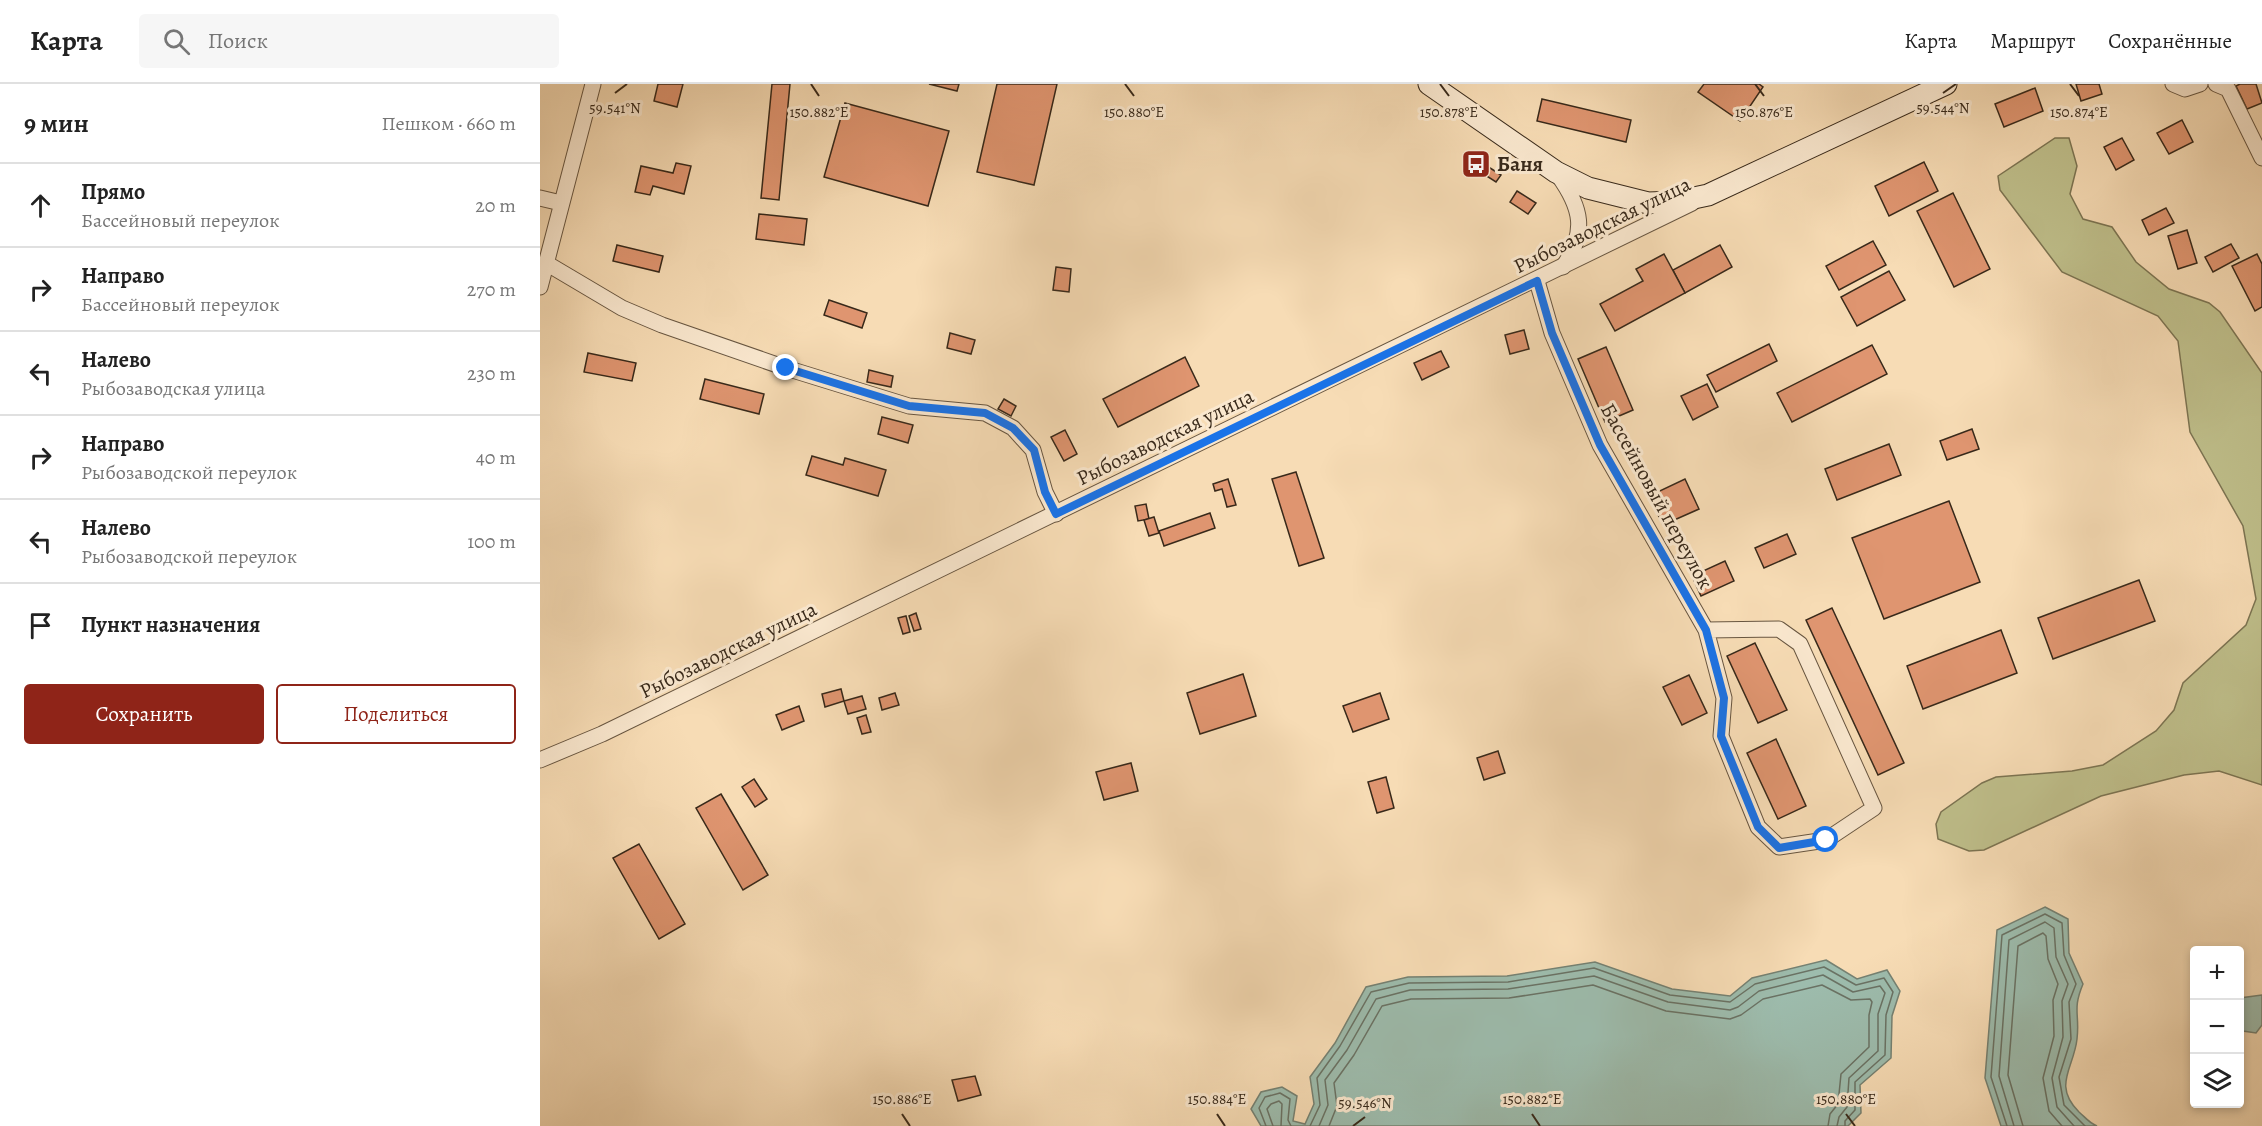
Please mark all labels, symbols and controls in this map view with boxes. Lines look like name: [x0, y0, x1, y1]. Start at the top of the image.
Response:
search box: [139, 14, 559, 68]
text: Карта: [30, 22, 103, 60]
icon: search: [160, 25, 193, 58]
text: Поиск: [208, 26, 268, 56]
text: Карта: [1904, 27, 1957, 55]
text: Маршрут: [1990, 27, 2075, 55]
text: Сохранённые: [2108, 27, 2232, 55]
text: 59.541°N: [589, 98, 641, 118]
text: 59.544°N: [1916, 98, 1970, 118]
text: 150.882°E: [789, 102, 849, 122]
text: 150.880°E: [1104, 102, 1164, 122]
text: 150.878°E: [1420, 102, 1478, 122]
text: 150.876°E: [1735, 102, 1793, 122]
text: 150.874°E: [2050, 102, 2108, 122]
text: 9 мин: [24, 106, 89, 141]
text: Пешком · 660 m: [382, 110, 516, 137]
bus stop icon: Баня: [1460, 148, 1492, 180]
place label: Баня: [1497, 150, 1543, 178]
street label: Рыбозаводская улица: [1509, 170, 1696, 280]
text: Прямо: [81, 177, 145, 207]
icon: ahead: [24, 189, 57, 222]
text: 20 m: [475, 192, 516, 219]
text: Бассейновый переулок: [81, 207, 280, 234]
text: Направо: [81, 261, 164, 291]
icon: right: [24, 273, 57, 306]
text: 270 m: [467, 276, 516, 303]
text: Бассейновый переулок: [81, 291, 280, 318]
text: Налево: [81, 345, 151, 375]
route end: [772, 354, 798, 380]
icon: left: [24, 357, 57, 390]
text: 230 m: [467, 360, 516, 387]
text: Рыбозаводская улица: [81, 375, 266, 402]
street label: Рыбозаводская улица: [1072, 382, 1259, 492]
street label: Бассейновый переулок: [1594, 398, 1720, 594]
text: Направо: [81, 429, 164, 459]
icon: right: [24, 441, 57, 474]
text: 40 m: [476, 444, 516, 471]
text: Рыбозаводской переулок: [81, 459, 297, 486]
text: Налево: [81, 513, 151, 543]
icon: left: [24, 525, 57, 558]
text: 100 m: [467, 528, 516, 555]
text: Рыбозаводской переулок: [81, 543, 297, 570]
street label: Рыбозаводская улица: [635, 595, 822, 705]
icon: arrive: [24, 609, 57, 642]
text: Пункт назначения: [81, 610, 260, 640]
button: Сохранить: [24, 684, 264, 744]
button: Поделиться: [276, 684, 516, 744]
route start: [1812, 826, 1838, 852]
map controls: [2190, 946, 2244, 1108]
button: +: [2190, 946, 2244, 1000]
button: −: [2190, 1000, 2244, 1054]
button: layers: [2190, 1054, 2244, 1108]
text: 150.886°E: [872, 1089, 932, 1109]
text: 150.884°E: [1188, 1089, 1246, 1109]
text: 150.882°E: [1502, 1089, 1562, 1109]
text: 150.880°E: [1816, 1089, 1876, 1109]
text: 59.546°N: [1338, 1093, 1392, 1113]

